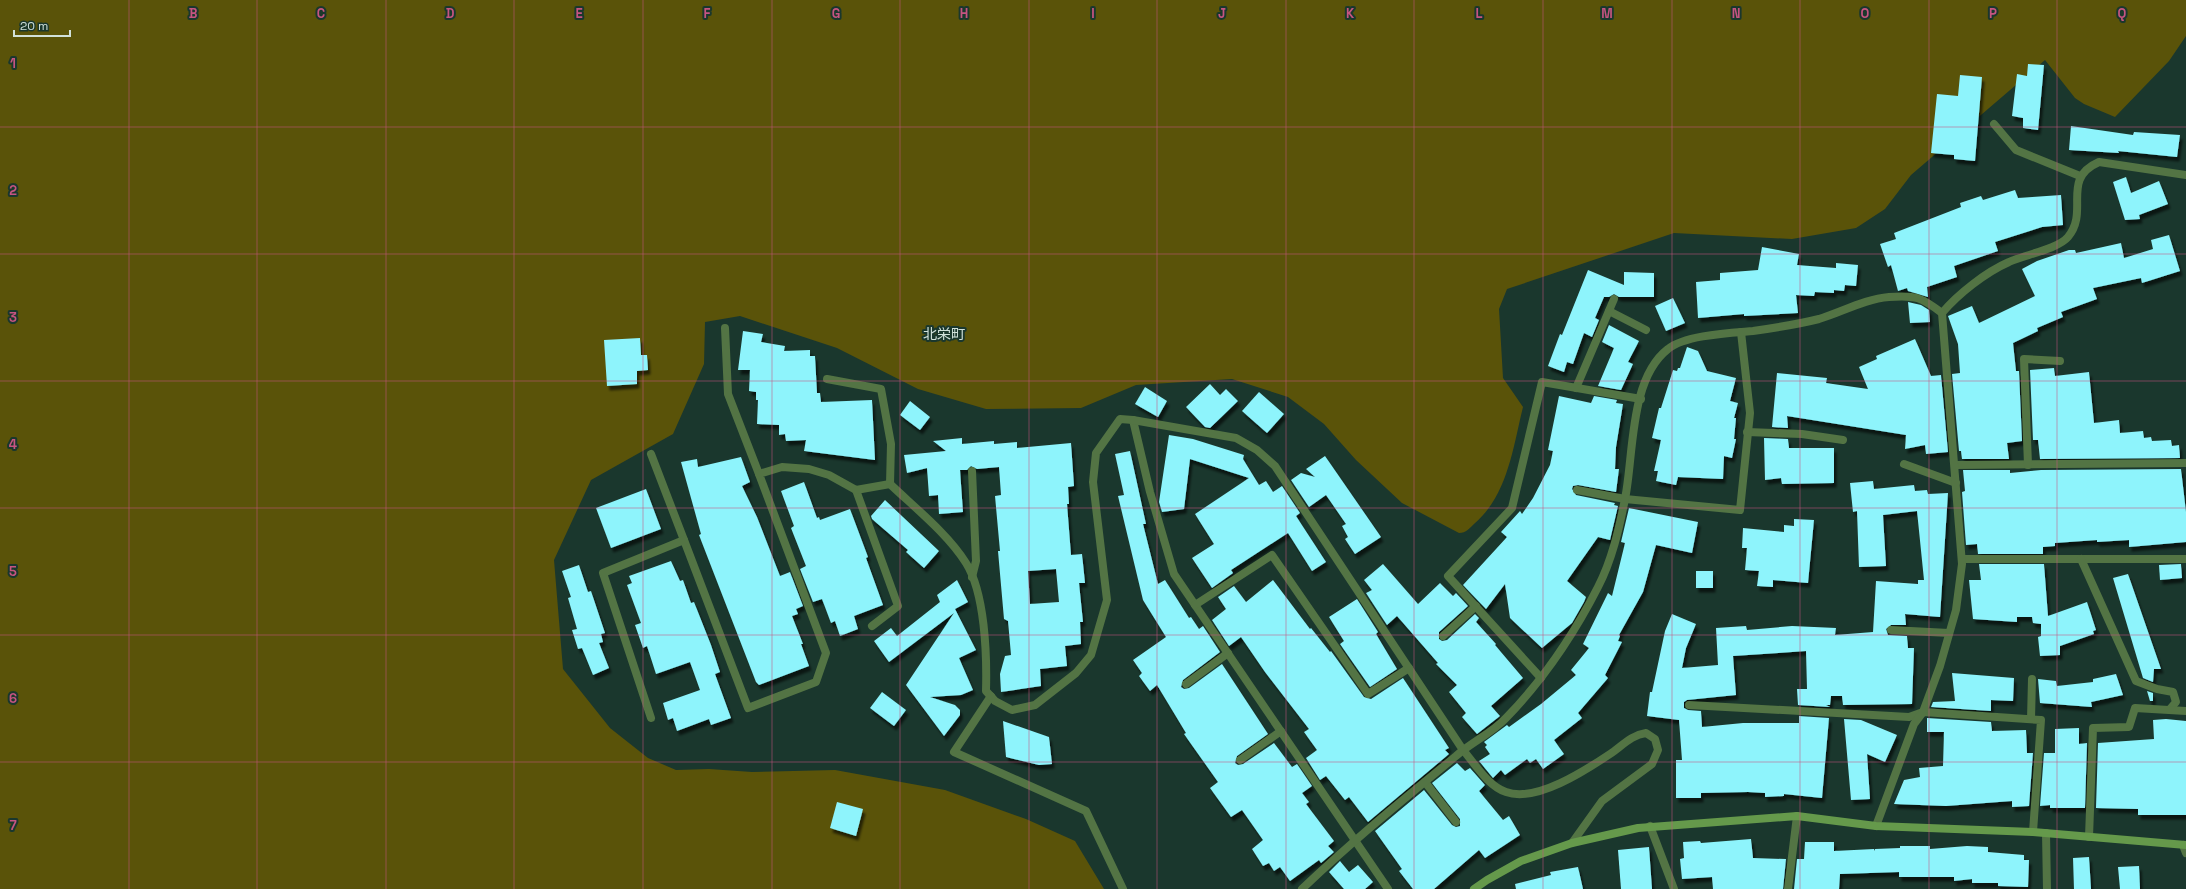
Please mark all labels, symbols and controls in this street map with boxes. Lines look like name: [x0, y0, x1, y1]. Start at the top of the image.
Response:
text: B: [189, 5, 198, 22]
text: C: [317, 5, 325, 22]
text: D: [446, 5, 455, 22]
text: E: [575, 5, 583, 22]
text: F: [704, 5, 711, 22]
text: G: [832, 5, 840, 22]
text: H: [960, 5, 968, 22]
text: I: [1091, 5, 1095, 22]
text: J: [1218, 5, 1226, 22]
text: K: [1346, 5, 1355, 22]
text: L: [1475, 5, 1483, 22]
text: M: [1601, 5, 1613, 22]
text: N: [1732, 5, 1740, 22]
text: O: [1861, 5, 1870, 22]
text: P: [1989, 5, 1997, 22]
text: Q: [2118, 5, 2127, 22]
scale bar: [14, 12, 70, 38]
text: 20 m: [20, 18, 48, 34]
text: 1: [10, 55, 16, 72]
text: 2: [9, 182, 17, 199]
text: 3: [9, 309, 17, 326]
district label: 北栄町: [923, 325, 965, 343]
text: 4: [9, 436, 17, 453]
text: 5: [9, 563, 17, 580]
text: 6: [9, 690, 17, 707]
text: 7: [9, 817, 17, 834]

